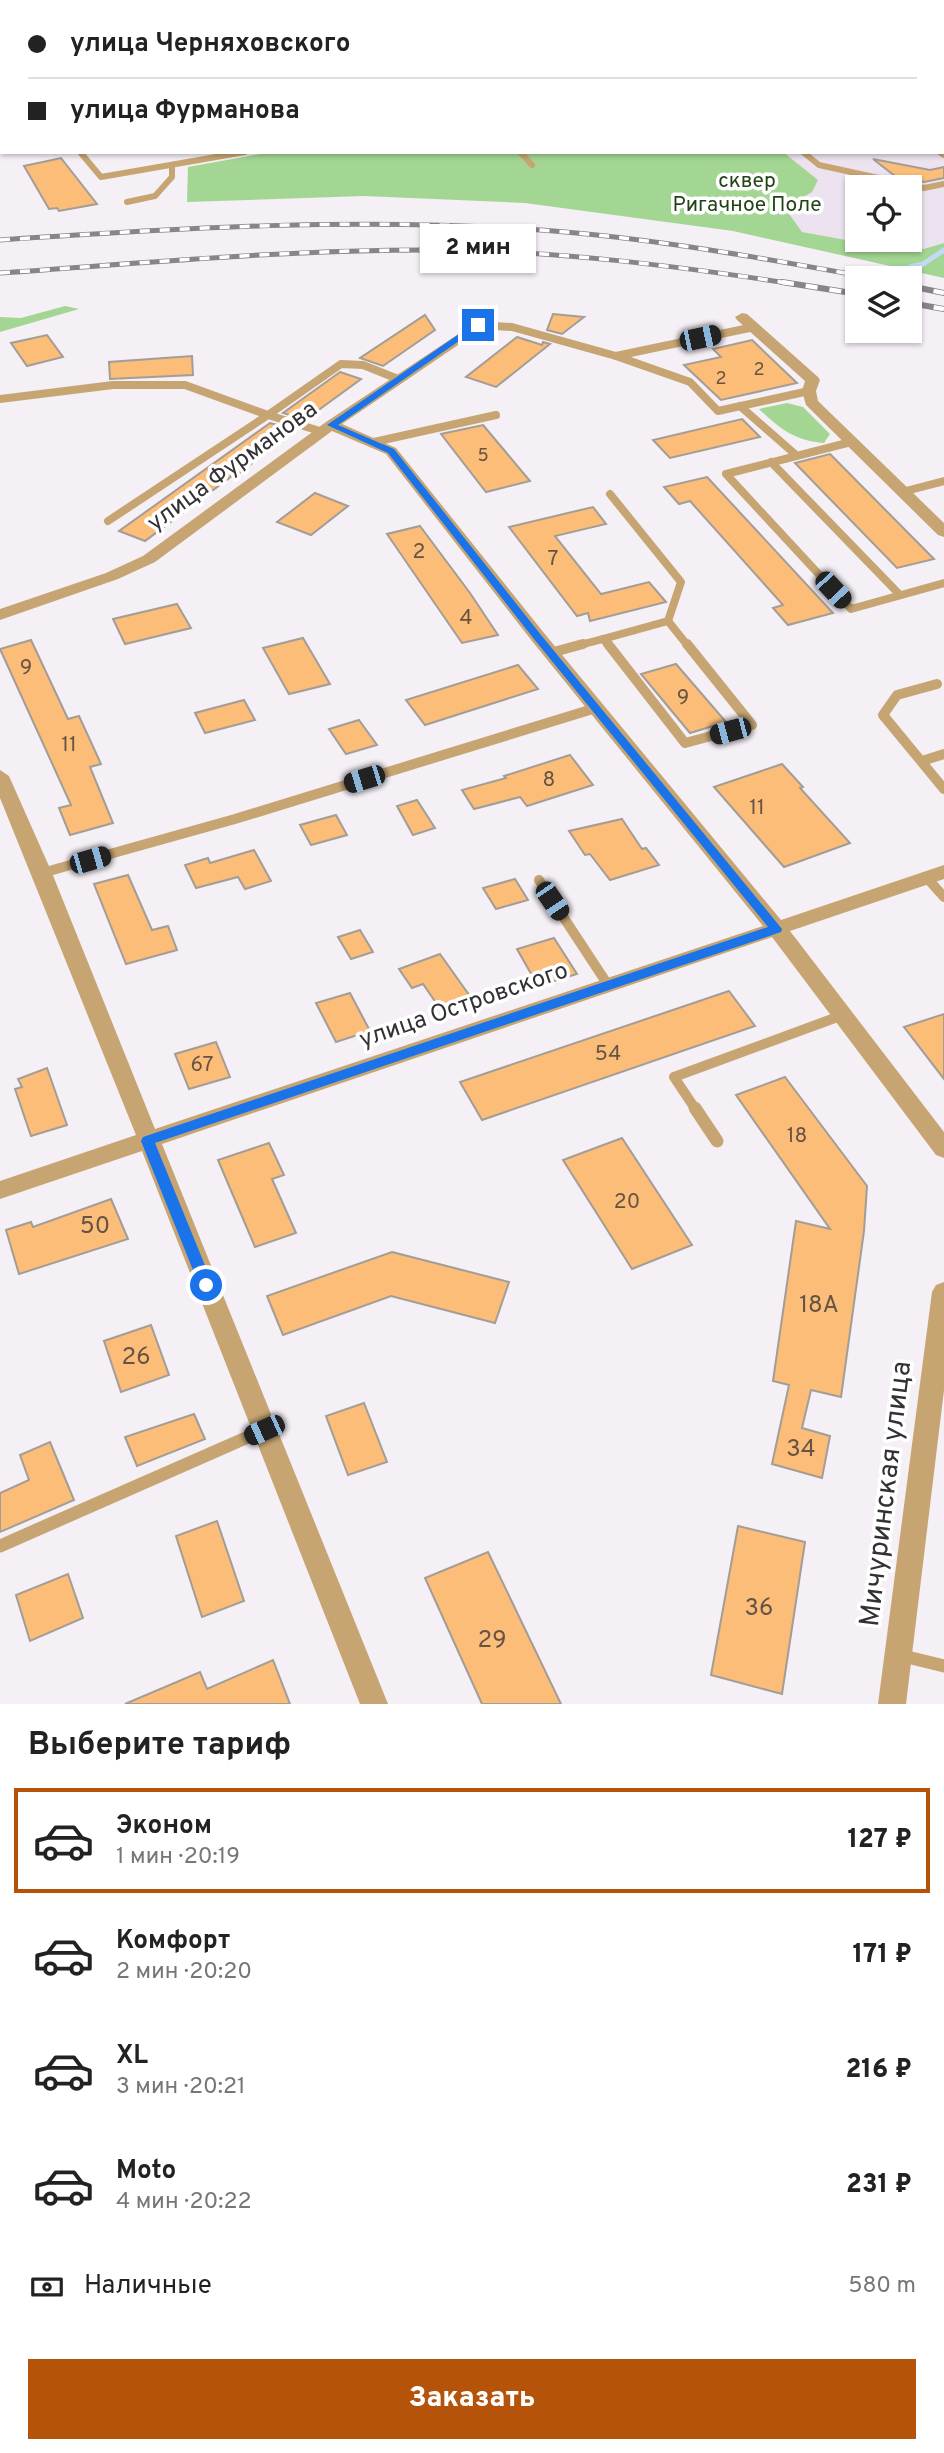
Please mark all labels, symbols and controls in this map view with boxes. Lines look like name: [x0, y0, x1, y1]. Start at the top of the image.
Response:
text: улица Черняховского: [70, 28, 351, 61]
text: улица Фурманова: [70, 95, 300, 128]
park label: сквер Ригачное Поле: [672, 168, 822, 219]
map controls: [845, 175, 922, 343]
button: locate: [845, 175, 922, 252]
callout: 2 мин: [420, 224, 536, 272]
text: 2 мин: [445, 234, 511, 263]
button: layers: [845, 266, 922, 343]
route end: [462, 309, 494, 341]
car: [678, 323, 723, 353]
house number: 2: [753, 359, 765, 382]
house number: 2: [715, 368, 727, 391]
street label: улица Фурманова: [142, 395, 324, 539]
house number: 5: [477, 445, 489, 468]
house number: 2: [413, 539, 425, 566]
house number: 7: [548, 546, 559, 573]
car: [811, 567, 856, 613]
house number: 4: [459, 605, 473, 632]
house number: 9: [20, 655, 32, 682]
house number: 9: [677, 685, 689, 712]
car: [707, 715, 754, 747]
house number: 11: [61, 732, 77, 759]
car: [341, 763, 388, 795]
house number: 8: [543, 767, 555, 794]
house number: 11: [749, 795, 765, 822]
car: [67, 844, 114, 876]
car: [532, 878, 573, 924]
street label: улица Островского: [356, 956, 572, 1056]
house number: 54: [595, 1041, 621, 1068]
house number: 67: [190, 1052, 214, 1079]
house number: 18: [787, 1123, 807, 1150]
house number: 20: [614, 1189, 640, 1216]
house number: 50: [80, 1212, 110, 1242]
route start: [190, 1269, 222, 1301]
house number: 18А: [799, 1291, 839, 1321]
house number: 26: [121, 1343, 151, 1373]
street label: Мичуринская улица: [853, 1359, 921, 1629]
car: [241, 1412, 288, 1448]
house number: 34: [786, 1435, 816, 1465]
house number: 36: [745, 1594, 773, 1624]
house number: 29: [477, 1626, 507, 1656]
text: Выберите тариф: [28, 1726, 291, 1766]
icon: car: [32, 1809, 95, 1872]
text: Эконом: [116, 1810, 212, 1843]
text: 127 ₽: [847, 1824, 912, 1857]
text: 1 мин · 20:19: [116, 1843, 240, 1872]
icon: car: [32, 1924, 95, 1987]
text: Комфорт: [116, 1925, 230, 1958]
text: 171 ₽: [852, 1939, 912, 1972]
text: 2 мин · 20:20: [116, 1958, 252, 1987]
icon: car: [32, 2039, 95, 2102]
text: XL: [116, 2040, 148, 2073]
text: 216 ₽: [845, 2054, 912, 2087]
text: 3 мин · 20:21: [116, 2073, 246, 2102]
icon: car: [32, 2154, 95, 2217]
text: Moto: [116, 2155, 176, 2188]
text: 231 ₽: [846, 2169, 912, 2202]
text: 4 мин · 20:22: [116, 2188, 252, 2217]
icon: cash: [28, 2268, 66, 2306]
text: Наличные: [84, 2270, 212, 2303]
text: 580 m: [848, 2272, 916, 2301]
button: Заказать: [28, 2359, 916, 2439]

